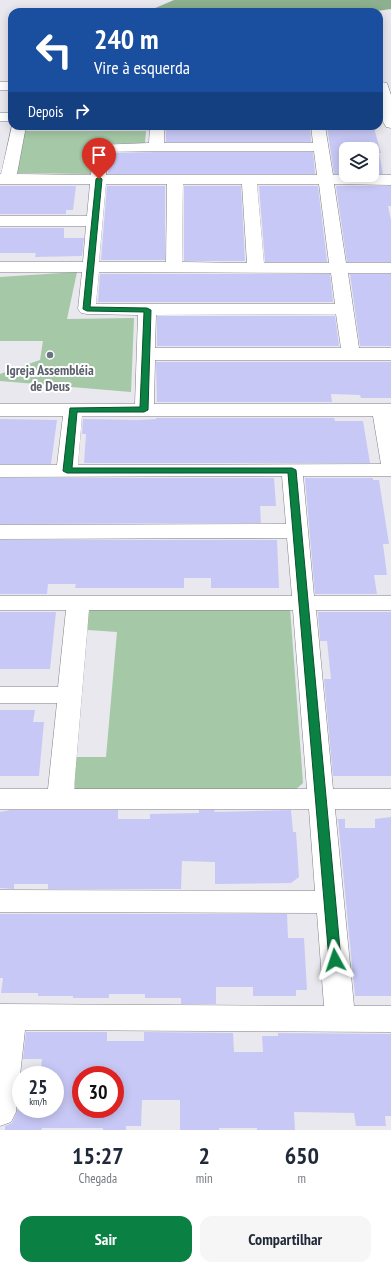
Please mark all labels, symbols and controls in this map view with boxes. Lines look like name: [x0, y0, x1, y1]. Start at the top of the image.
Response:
text: 240 m: [94, 20, 158, 57]
icon: left: [28, 24, 80, 76]
text: Vire à esquerda: [94, 56, 190, 79]
icon: right: [71, 100, 93, 122]
text: Depois: [28, 102, 63, 121]
pin: [82, 138, 116, 179]
map controls: [339, 142, 379, 182]
button: layers: [339, 142, 379, 182]
icon: arrive: [88, 144, 110, 166]
marker: Igreja Assembléia de Deus: [45, 350, 55, 360]
place label: Igreja Assembléia de Deus: [6, 361, 94, 395]
position arrow: [314, 939, 356, 981]
speed limit sign: 30: [72, 1066, 124, 1118]
text: 25: [28, 1074, 48, 1100]
text: km/h: [29, 1095, 47, 1108]
text: 15:27: [72, 1140, 124, 1171]
text: 2: [198, 1140, 210, 1171]
text: 650: [285, 1140, 319, 1171]
text: Chegada: [79, 1170, 117, 1187]
text: min: [196, 1170, 213, 1187]
text: m: [298, 1170, 306, 1187]
button: Sair: [20, 1216, 192, 1262]
button: Compartilhar: [200, 1216, 371, 1262]

